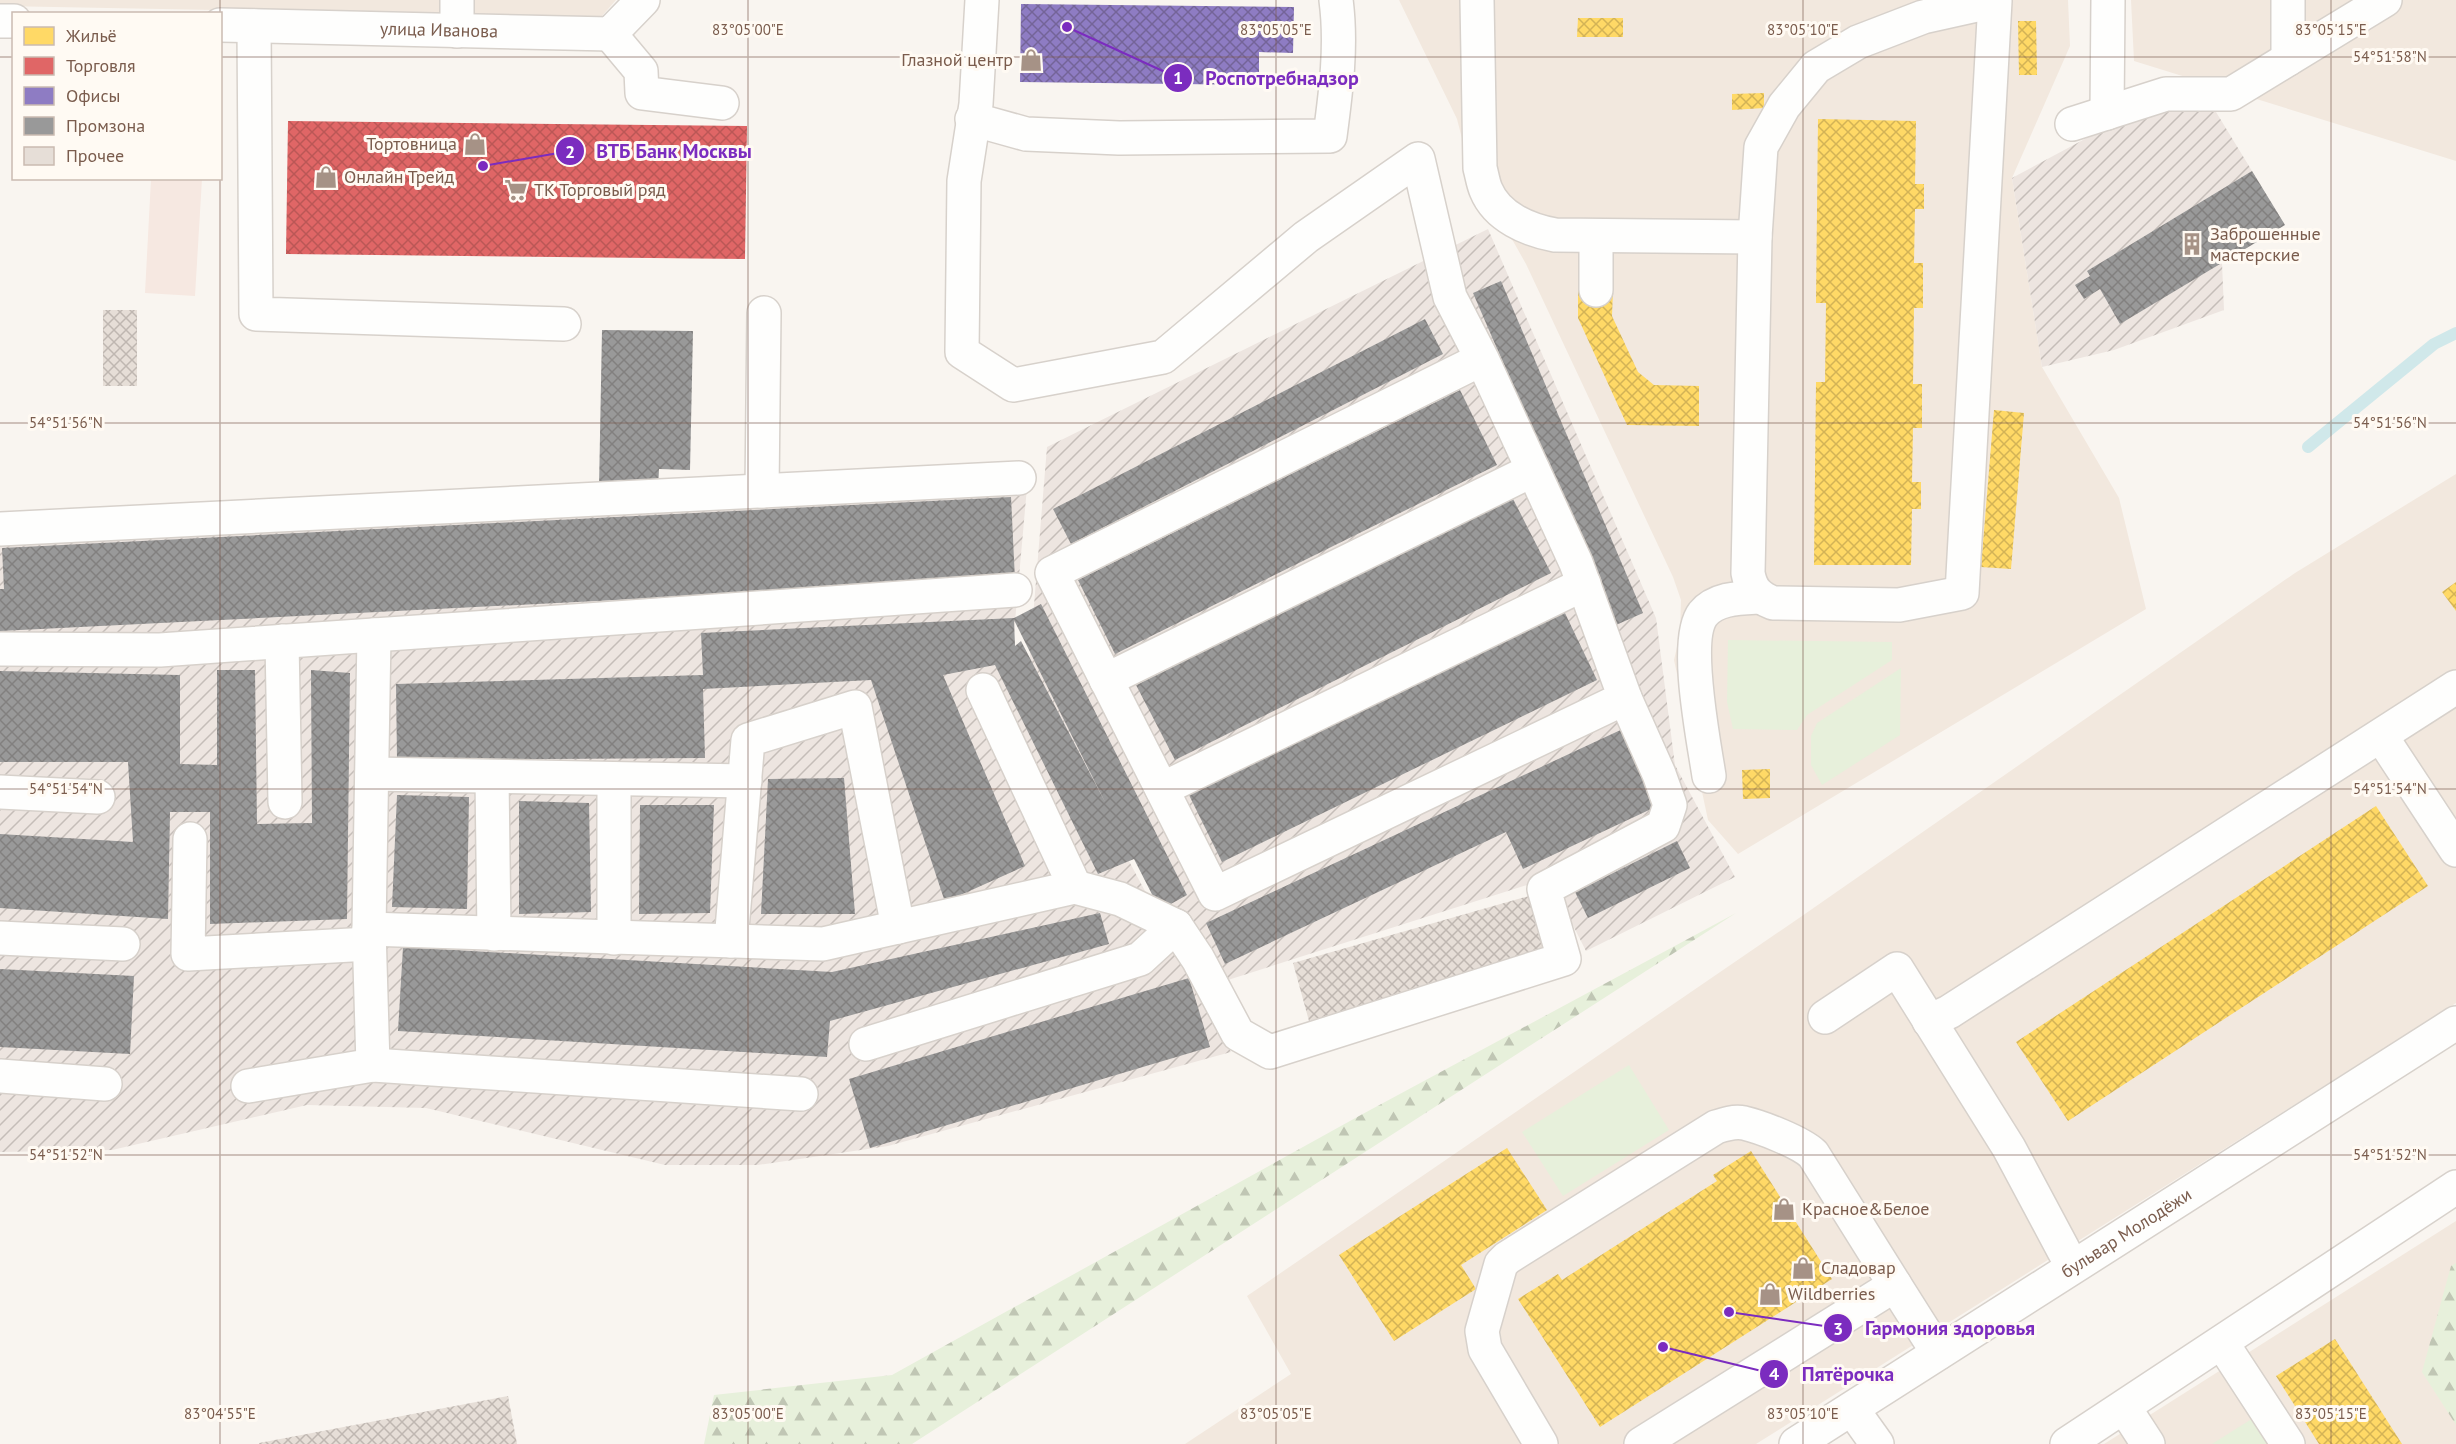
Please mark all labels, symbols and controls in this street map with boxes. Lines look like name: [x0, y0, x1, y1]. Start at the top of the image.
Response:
legend: [12, 12, 222, 180]
street label: улица Иванова: [380, 17, 498, 42]
text: 83°05'00"E: [712, 20, 784, 39]
text: 83°05'05"E: [1240, 20, 1312, 39]
text: 83°05'10"E: [1767, 20, 1839, 39]
text: 83°05'15"E: [2295, 20, 2367, 39]
text: Жильё: [65, 24, 117, 47]
shop icon: Глазной центр: [1018, 47, 1044, 73]
text: 54°51'58"N: [2353, 47, 2427, 66]
place label: Глазной центр: [901, 48, 1013, 71]
text: Торговля: [66, 54, 136, 77]
callout: Роспотребнадзор: [1163, 59, 1371, 97]
text: Роспотребнадзор: [1205, 65, 1359, 91]
text: 1: [1173, 66, 1183, 89]
text: Офисы: [66, 84, 120, 107]
text: Промзона: [66, 114, 145, 137]
shop icon: Тортовница: [462, 131, 488, 157]
place label: Тортовница: [366, 132, 457, 155]
callout: ВТБ Банк Москвы: [555, 132, 764, 170]
text: ВТБ Банк Москвы: [596, 138, 752, 164]
text: 2: [565, 140, 575, 163]
text: Прочее: [66, 144, 124, 167]
shop icon: Онлайн Трейд: [313, 164, 339, 190]
place label: Онлайн Трейд: [344, 165, 455, 188]
supermarket icon: ТК Торговый ряд: [503, 177, 529, 203]
place label: ТК Торговый ряд: [534, 178, 666, 201]
place label: Заброшенные мастерские: [2210, 222, 2321, 266]
building icon: Заброшенные мастерские: [2179, 231, 2205, 257]
text: 54°51'56"N: [29, 413, 103, 432]
text: 54°51'56"N: [2353, 413, 2427, 432]
text: 54°51'54"N: [29, 779, 103, 798]
text: 54°51'54"N: [2353, 779, 2427, 798]
text: 54°51'52"N: [29, 1145, 103, 1164]
text: 54°51'52"N: [2353, 1145, 2427, 1164]
street label: бульвар Молодёжи: [2057, 1183, 2196, 1283]
shop icon: Красное&Белое: [1771, 1196, 1797, 1222]
place label: Красное&Белое: [1802, 1197, 1929, 1220]
shop icon: Сладовар: [1790, 1255, 1816, 1281]
place label: Сладовар: [1821, 1256, 1896, 1279]
shop icon: Wildberries: [1757, 1281, 1783, 1307]
place label: Wildberries: [1788, 1282, 1875, 1305]
callout: Гармония здоровья: [1823, 1309, 2047, 1347]
text: Гармония здоровья: [1865, 1315, 2035, 1341]
text: 3: [1833, 1317, 1843, 1340]
callout: Пятёрочка: [1759, 1355, 1906, 1393]
text: Пятёрочка: [1802, 1361, 1894, 1387]
text: 4: [1769, 1362, 1779, 1385]
text: 83°04'55"E: [184, 1404, 256, 1423]
text: 83°05'00"E: [712, 1404, 784, 1423]
text: 83°05'05"E: [1240, 1404, 1312, 1423]
text: 83°05'10"E: [1767, 1404, 1839, 1423]
text: 83°05'15"E: [2295, 1404, 2367, 1423]

